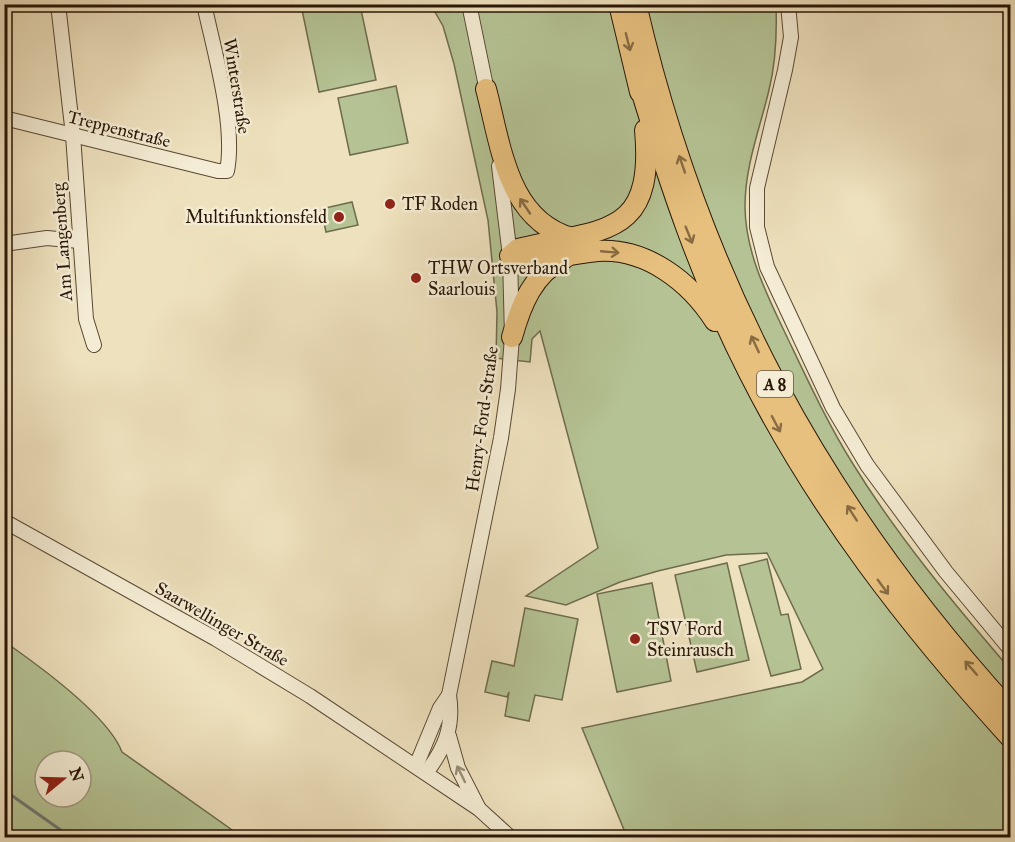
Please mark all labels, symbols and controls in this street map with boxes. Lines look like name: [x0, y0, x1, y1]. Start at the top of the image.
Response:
one-way arrow: [623, 32, 635, 51]
street label: Winterstraße: [219, 37, 255, 135]
street label: Treppenstraße: [65, 106, 173, 152]
one-way arrow: [676, 155, 687, 174]
street label: Am Langenberg: [47, 181, 78, 303]
place label: TF Roden: [402, 193, 478, 215]
marker: TF Roden: [383, 197, 397, 211]
one-way arrow: [519, 198, 531, 215]
place label: Multifunktionsfeld: [185, 206, 327, 228]
marker: Multifunktionsfeld: [332, 210, 346, 224]
one-way arrow: [684, 226, 695, 244]
one-way arrow: [600, 247, 620, 258]
place label: THW Ortsverband Saarlouis: [428, 257, 568, 300]
marker: THW Ortsverband Saarlouis: [409, 271, 423, 285]
one-way arrow: [749, 336, 761, 354]
street label: Henry-Ford-Straße: [461, 345, 503, 493]
road number: A 8: [757, 371, 793, 397]
one-way arrow: [770, 415, 782, 432]
one-way arrow: [846, 505, 858, 522]
street label: Saarwellinger Straße: [151, 577, 293, 672]
one-way arrow: [876, 579, 889, 595]
place label: TSV Ford Steinrausch: [647, 618, 734, 661]
marker: TSV Ford Steinrausch: [628, 632, 642, 646]
one-way arrow: [964, 660, 978, 675]
north arrow: [33, 749, 93, 809]
text: N: [66, 765, 88, 784]
one-way arrow: [454, 765, 466, 783]

